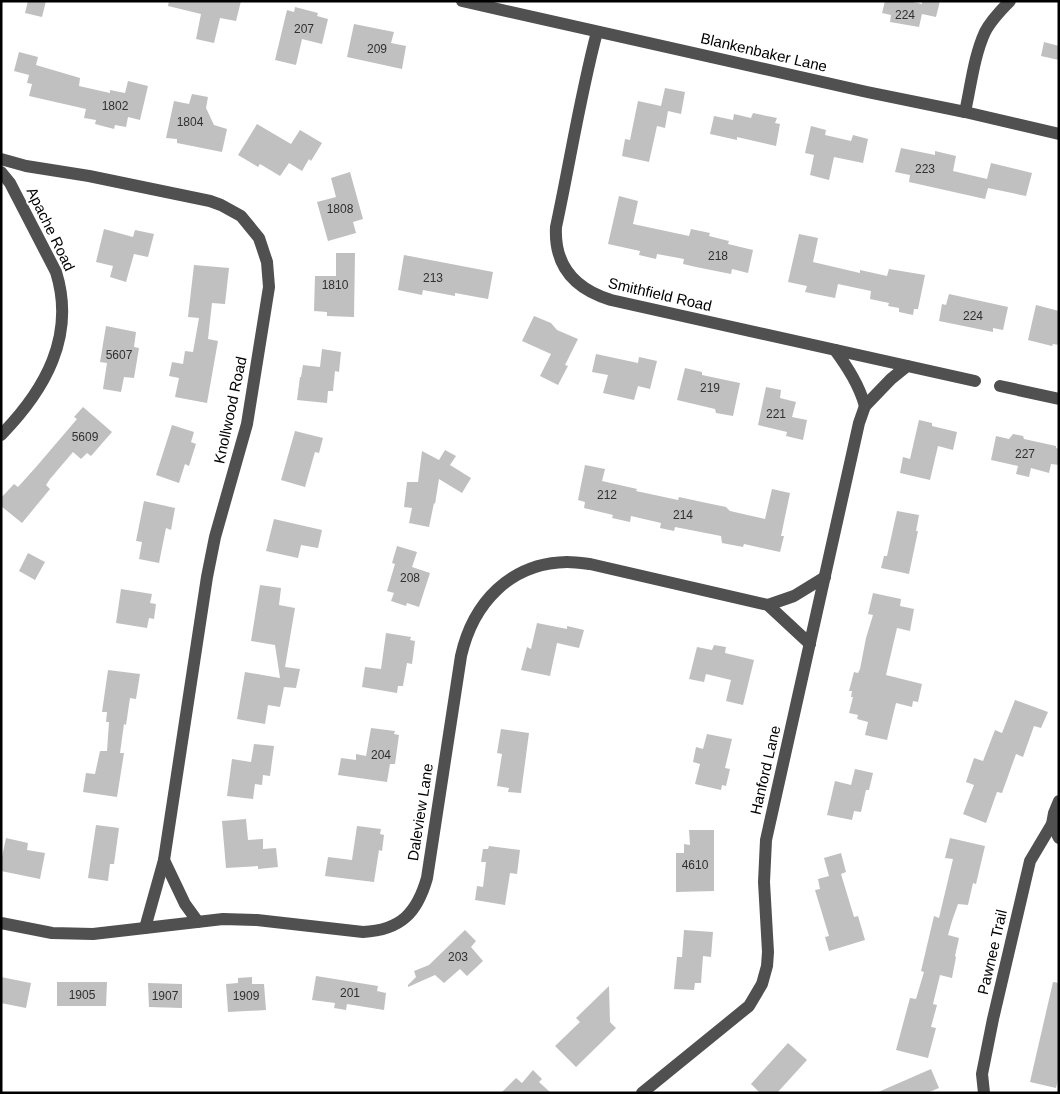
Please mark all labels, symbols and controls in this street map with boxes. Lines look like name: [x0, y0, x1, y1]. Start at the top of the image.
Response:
house number: 224: [895, 8, 915, 22]
house number: 207: [294, 22, 314, 36]
street label: Blankenbaker Lane: [699, 29, 829, 75]
house number: 209: [367, 42, 387, 56]
house number: 1802: [102, 99, 129, 113]
house number: 1804: [177, 115, 204, 129]
house number: 223: [915, 162, 935, 176]
street label: Apache Road: [23, 184, 79, 274]
house number: 1808: [327, 202, 354, 216]
house number: 218: [708, 249, 728, 263]
house number: 213: [423, 271, 443, 285]
street label: Smithfield Road: [606, 274, 714, 314]
house number: 1810: [322, 278, 349, 292]
house number: 224: [963, 309, 983, 323]
house number: 5607: [106, 348, 133, 362]
street label: Knollwood Road: [210, 355, 250, 465]
house number: 219: [700, 381, 720, 395]
house number: 221: [766, 407, 786, 421]
house number: 5609: [72, 430, 99, 444]
house number: 227: [1015, 447, 1035, 461]
house number: 212: [597, 488, 617, 502]
house number: 214: [673, 508, 693, 522]
house number: 208: [400, 571, 420, 585]
street label: Hanford Lane: [746, 724, 784, 816]
house number: 204: [371, 748, 391, 762]
street label: Daleview Lane: [404, 762, 436, 862]
house number: 4610: [682, 858, 709, 872]
street label: Pawnee Trail: [974, 908, 1010, 996]
house number: 203: [448, 950, 468, 964]
house number: 201: [340, 986, 360, 1000]
house number: 1905: [69, 988, 96, 1002]
house number: 1907: [152, 989, 179, 1003]
house number: 1909: [233, 989, 260, 1003]

